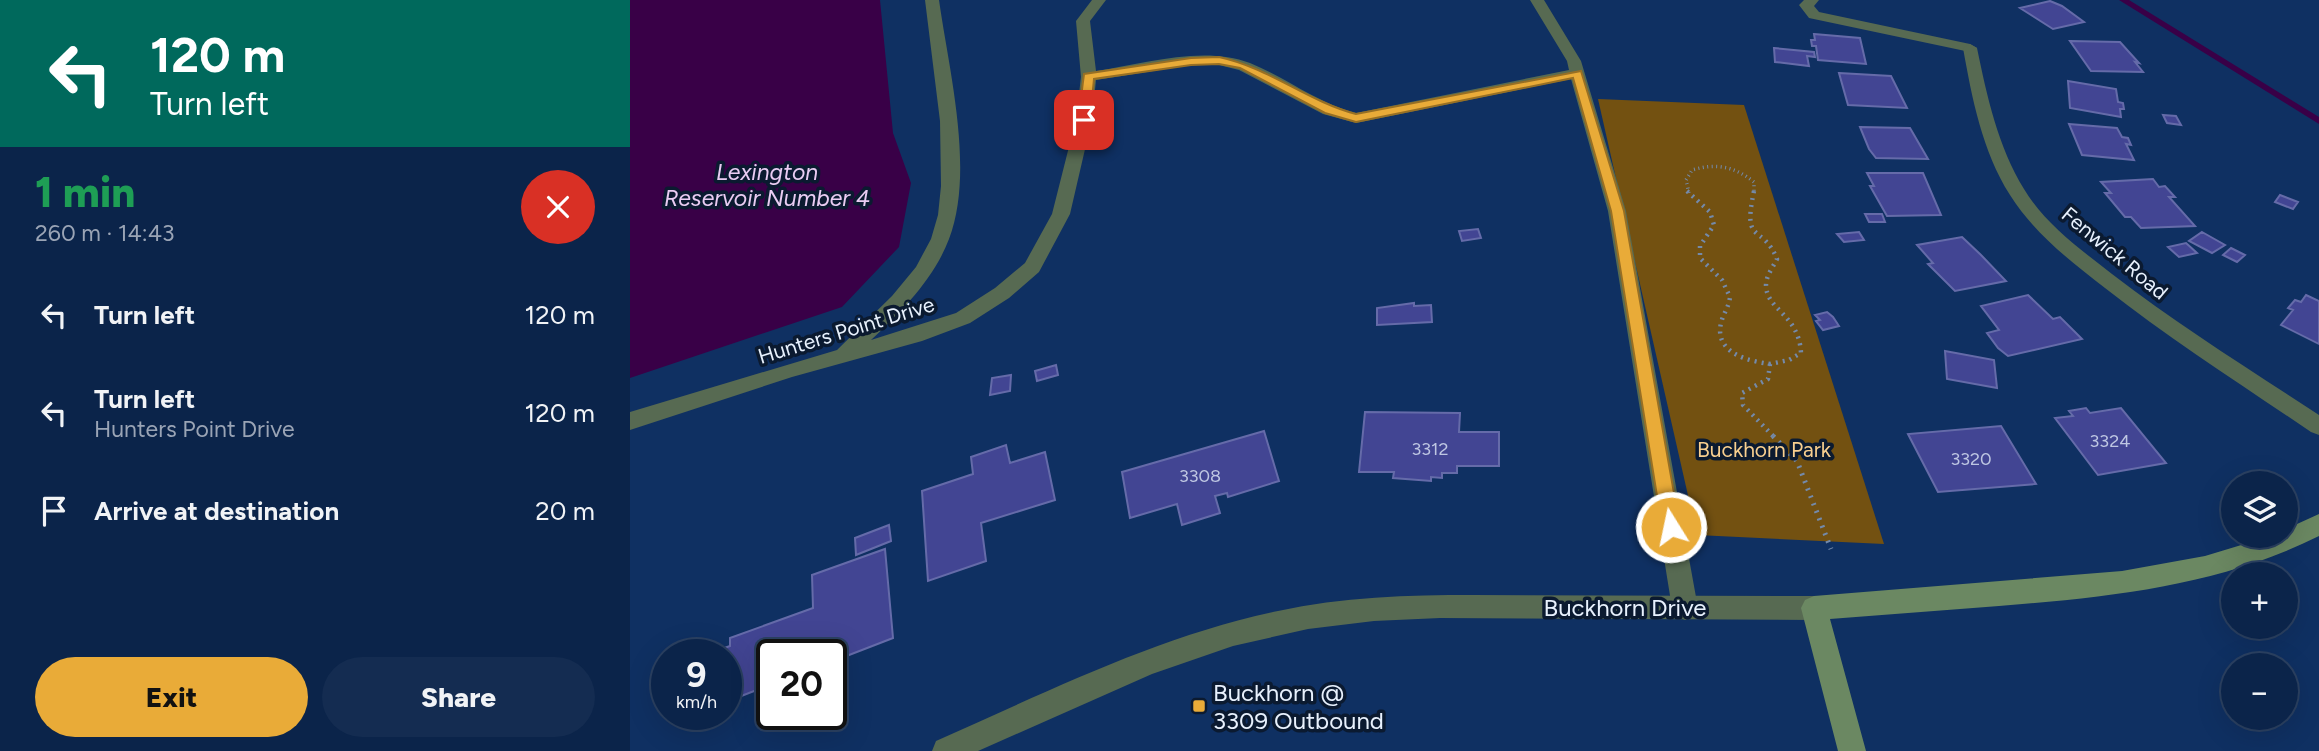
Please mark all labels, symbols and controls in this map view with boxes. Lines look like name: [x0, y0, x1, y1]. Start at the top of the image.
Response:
text: 120 m: [150, 25, 285, 84]
icon: left: [35, 28, 126, 119]
text: Turn left: [150, 85, 269, 123]
pin: [1054, 90, 1114, 150]
icon: arrive: [1065, 101, 1103, 139]
water label: Lexington Reservoir Number 4: [664, 158, 870, 212]
text: 1 min: [35, 167, 135, 218]
button: close: [521, 170, 595, 244]
street label: Fenwick Road: [2057, 201, 2173, 305]
text: 260 m · 14:43: [35, 219, 174, 247]
street label: Hunters Point Drive: [755, 291, 937, 369]
icon: left: [35, 296, 73, 334]
text: Turn left: [94, 299, 195, 331]
text: 120 m: [525, 299, 595, 331]
text: Turn left: [94, 383, 195, 415]
icon: left: [35, 394, 73, 432]
text: 120 m: [525, 397, 595, 429]
text: Hunters Point Drive: [94, 415, 294, 443]
house number: 3324: [2090, 430, 2130, 452]
park label: Buckhorn Park: [1697, 437, 1832, 462]
house number: 3312: [1411, 438, 1449, 460]
house number: 3320: [1950, 448, 1992, 470]
house number: 3308: [1179, 465, 1221, 487]
map controls: [2221, 471, 2298, 730]
button: layers: [2221, 471, 2298, 548]
position arrow: [1634, 490, 1708, 564]
icon: arrive: [35, 492, 73, 530]
text: Arrive at destination: [94, 495, 339, 527]
text: 20 m: [535, 495, 595, 527]
button: +: [2221, 562, 2298, 639]
street label: Buckhorn Drive: [1544, 593, 1706, 622]
speed limit sign: 20: [756, 639, 847, 730]
button: −: [2221, 653, 2298, 730]
text: 9: [686, 654, 707, 696]
button: Exit: [35, 657, 308, 737]
button: Share: [322, 657, 595, 737]
place label: Buckhorn @ 3309 Outbound: [1213, 678, 1384, 735]
text: km/h: [676, 691, 717, 713]
marker: Buckhorn @ 3309 Outbound: [1191, 698, 1207, 714]

